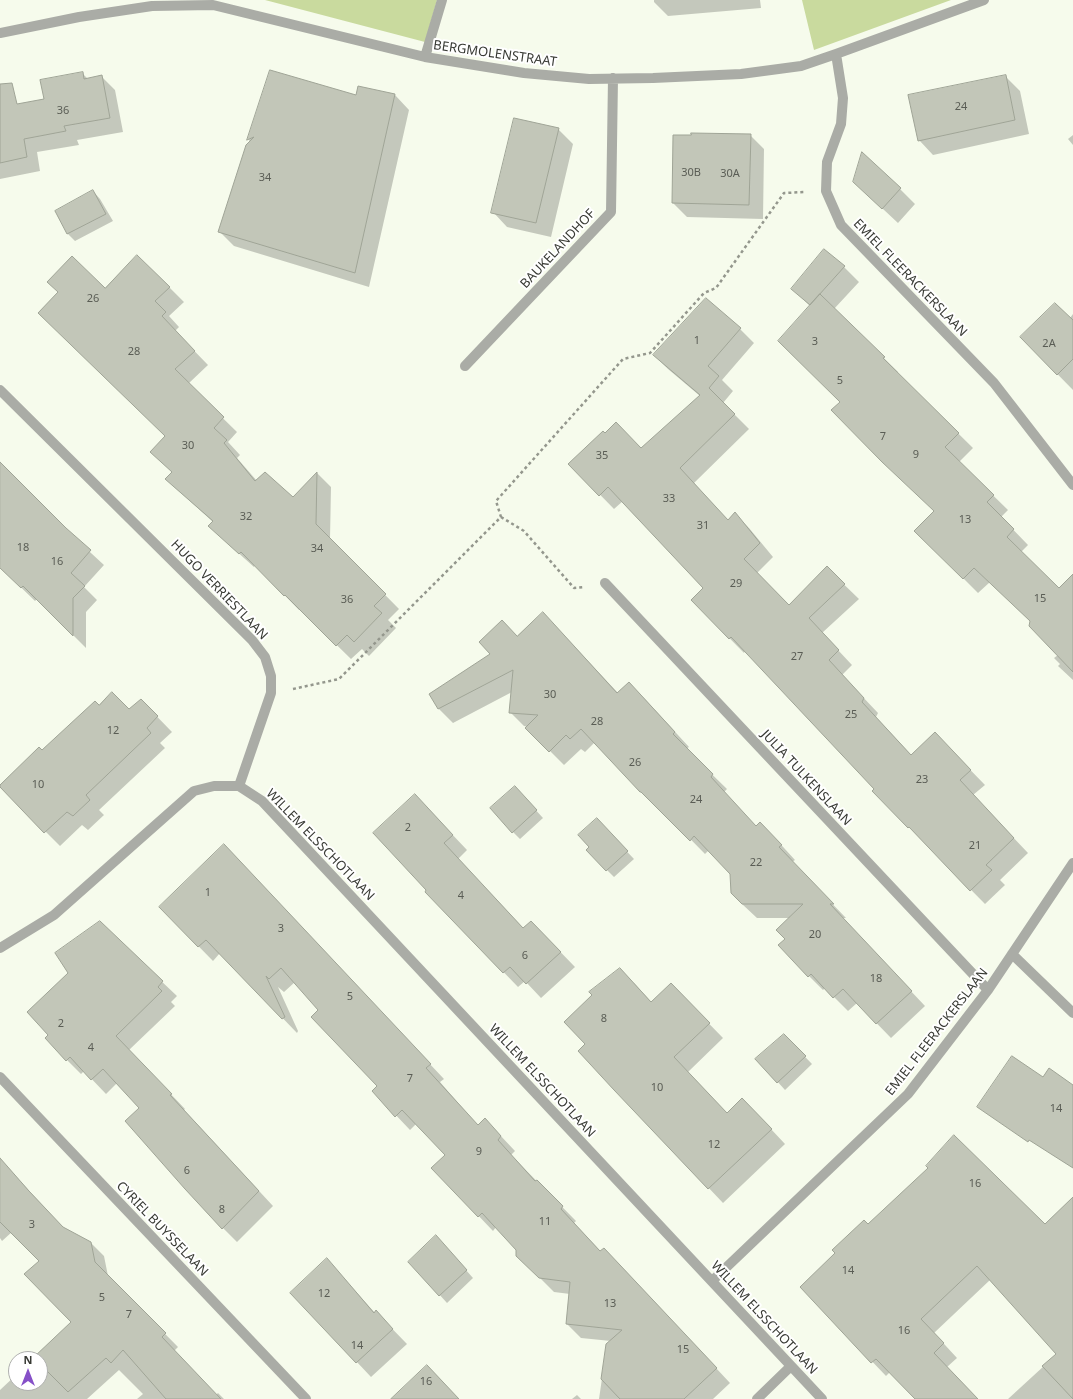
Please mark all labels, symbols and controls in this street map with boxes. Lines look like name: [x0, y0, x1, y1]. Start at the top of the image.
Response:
street label: BERGMOLENSTRAAT: [432, 38, 558, 70]
house number: 24: [955, 100, 967, 114]
house number: 36: [57, 104, 69, 118]
house number: 30B: [681, 166, 701, 180]
house number: 30A: [720, 167, 740, 181]
house number: 34: [259, 171, 271, 185]
street label: BAUKELANDHOF: [517, 206, 599, 292]
street label: EMIEL FLEERACKERSLAAN: [850, 216, 970, 340]
house number: 26: [87, 292, 99, 306]
house number: 1: [694, 334, 700, 348]
house number: 3: [812, 335, 818, 349]
house number: 2A: [1042, 337, 1056, 351]
house number: 28: [128, 345, 140, 359]
house number: 5: [837, 374, 843, 388]
house number: 7: [880, 430, 886, 444]
house number: 30: [182, 439, 194, 453]
house number: 9: [913, 448, 919, 462]
house number: 35: [596, 449, 608, 463]
house number: 33: [663, 492, 675, 506]
house number: 32: [240, 510, 252, 524]
house number: 13: [959, 513, 971, 527]
house number: 31: [697, 519, 709, 533]
street label: HUGO VERRIESTLAAN: [167, 537, 271, 643]
house number: 18: [17, 541, 29, 555]
house number: 34: [311, 542, 323, 556]
house number: 16: [51, 555, 63, 569]
house number: 29: [730, 577, 742, 591]
house number: 15: [1034, 592, 1046, 606]
house number: 36: [341, 593, 353, 607]
house number: 27: [791, 650, 803, 664]
house number: 30: [544, 688, 556, 702]
house number: 25: [845, 708, 857, 722]
house number: 28: [591, 715, 603, 729]
house number: 12: [107, 724, 119, 738]
street label: JULIA TULKENSLAAN: [758, 727, 854, 829]
house number: 26: [629, 756, 641, 770]
house number: 23: [916, 773, 928, 787]
house number: 10: [32, 778, 44, 792]
street label: WILLEM ELSSCHOTLAAN: [263, 786, 377, 904]
house number: 24: [690, 793, 702, 807]
house number: 2: [405, 821, 411, 835]
house number: 21: [969, 839, 981, 853]
house number: 22: [750, 856, 762, 870]
house number: 1: [205, 886, 211, 900]
house number: 4: [458, 889, 464, 903]
house number: 3: [278, 922, 284, 936]
house number: 20: [809, 928, 821, 942]
house number: 6: [522, 949, 528, 963]
street label: EMIEL FLEERACKERSLAAN: [883, 965, 991, 1099]
house number: 18: [870, 972, 882, 986]
house number: 5: [347, 990, 353, 1004]
house number: 8: [601, 1012, 607, 1026]
house number: 2: [58, 1017, 64, 1031]
street label: WILLEM ELSSCHOTLAAN: [485, 1021, 599, 1141]
house number: 4: [88, 1041, 94, 1055]
house number: 7: [407, 1072, 413, 1086]
house number: 10: [651, 1081, 663, 1095]
house number: 14: [1050, 1102, 1062, 1116]
house number: 12: [708, 1138, 720, 1152]
house number: 9: [476, 1145, 482, 1159]
house number: 6: [184, 1164, 190, 1178]
house number: 16: [969, 1177, 981, 1191]
street label: CYRIEL BUYSSELAAN: [113, 1178, 211, 1280]
house number: 8: [219, 1203, 225, 1217]
house number: 11: [539, 1215, 551, 1229]
house number: 3: [29, 1218, 35, 1232]
street label: WILLEM ELSSCHOTLAAN: [707, 1258, 821, 1378]
house number: 14: [842, 1264, 854, 1278]
house number: 12: [318, 1287, 330, 1301]
house number: 5: [99, 1291, 105, 1305]
house number: 13: [604, 1297, 616, 1311]
house number: 7: [126, 1308, 132, 1322]
house number: 16: [898, 1324, 910, 1338]
house number: 14: [351, 1339, 363, 1353]
house number: 15: [677, 1343, 689, 1357]
north arrow: [8, 1351, 48, 1391]
text: N: [24, 1352, 32, 1367]
house number: 16: [420, 1375, 432, 1389]

